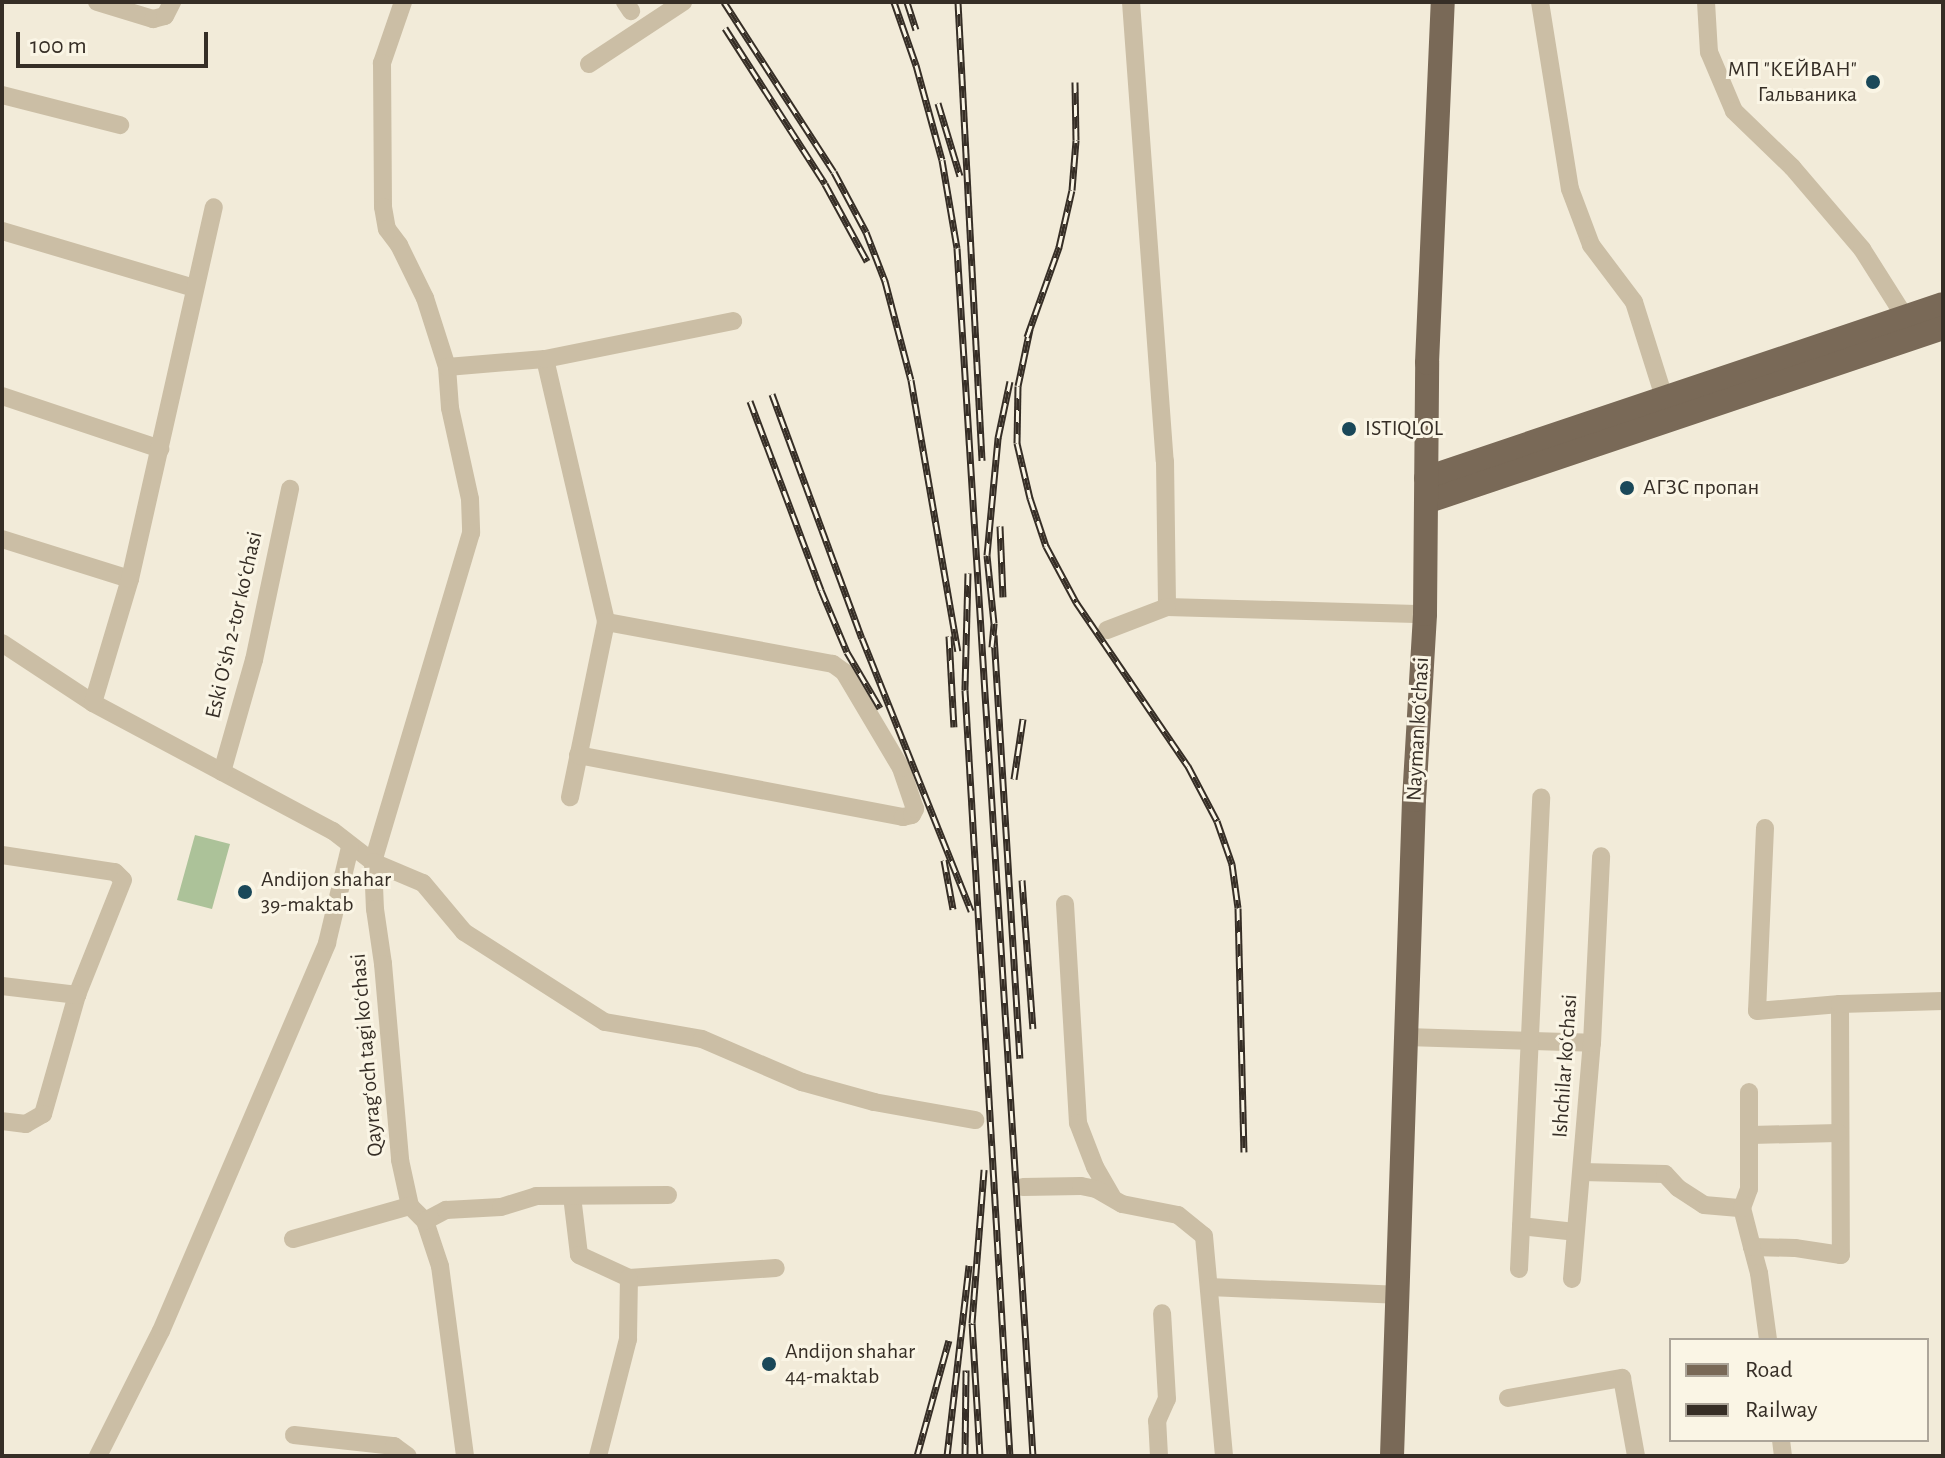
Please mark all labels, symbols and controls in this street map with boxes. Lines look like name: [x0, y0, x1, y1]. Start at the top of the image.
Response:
scale bar: [20, 16, 212, 66]
text: 100 m: [30, 34, 87, 58]
place label: МП "КЕЙВАН" Гальваника: [1727, 56, 1857, 108]
marker: МП "КЕЙВАН" Гальваника: [1864, 73, 1882, 91]
place label: ISTIQLOL: [1365, 416, 1443, 442]
marker: ISTIQLOL: [1340, 420, 1358, 438]
place label: АГЗС пропан: [1643, 475, 1759, 501]
marker: АГЗС пропан: [1618, 479, 1636, 497]
street label: Eski Oʻsh 2-tor koʻchasi: [200, 529, 268, 721]
street label: Nayman koʻchasi: [1401, 656, 1435, 802]
place label: Andijon shahar 39-maktab: [261, 866, 391, 918]
marker: Andijon shahar 39-maktab: [236, 883, 254, 901]
street label: Qayragʻoch tagi koʻchasi: [345, 952, 389, 1158]
street label: Ishchilar koʻchasi: [1547, 993, 1583, 1139]
place label: Andijon shahar 44-maktab: [785, 1338, 915, 1390]
legend: [1669, 1338, 1929, 1442]
marker: Andijon shahar 44-maktab: [760, 1355, 778, 1373]
text: Road: [1745, 1358, 1793, 1382]
text: Railway: [1745, 1398, 1817, 1422]

